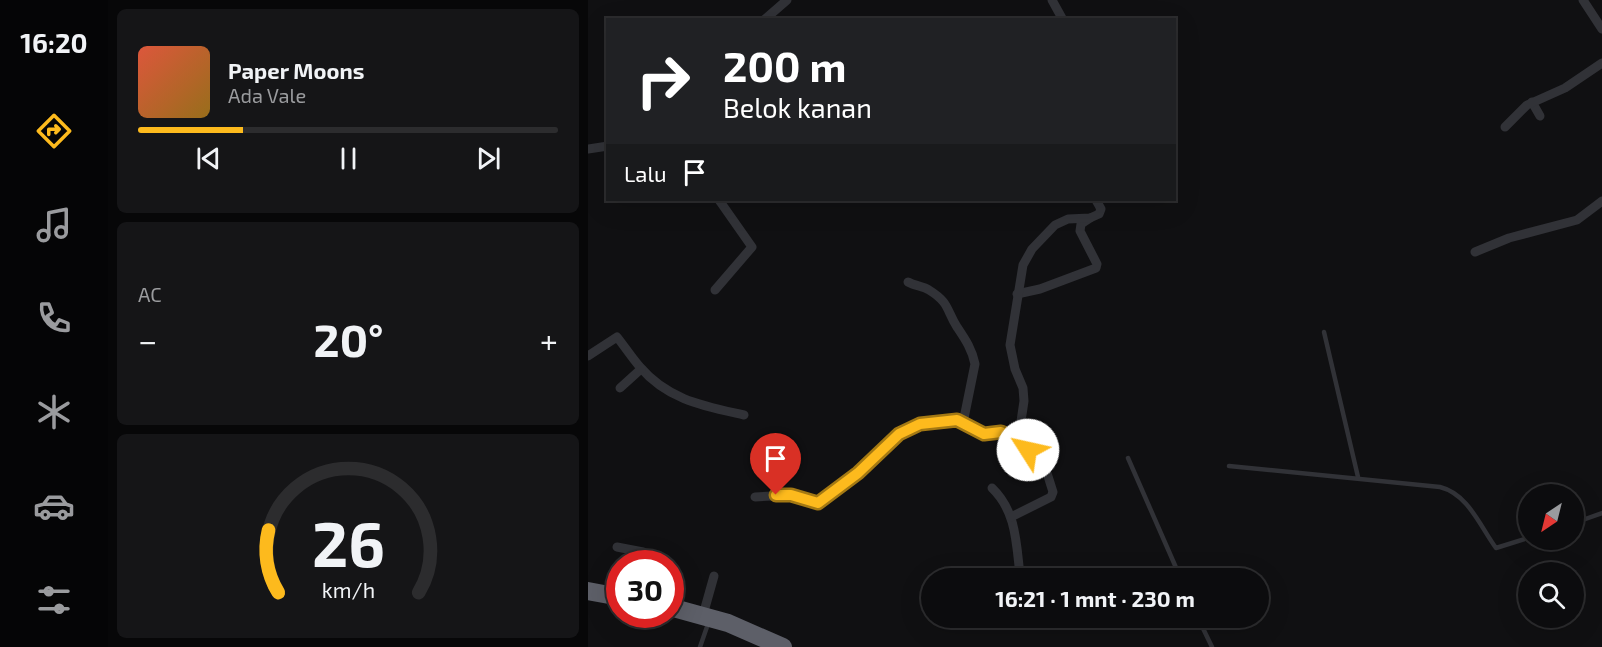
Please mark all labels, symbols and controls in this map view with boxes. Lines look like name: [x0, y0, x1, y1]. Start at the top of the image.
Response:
text: 16:20: [20, 26, 88, 58]
text: 200 m: [723, 40, 846, 90]
icon: right: [624, 42, 702, 120]
text: Paper Moons: [228, 57, 364, 83]
text: Ada Vale: [228, 83, 306, 107]
text: Belok kanan: [723, 91, 872, 123]
icon: directions: [33, 110, 75, 152]
icon: previous: [192, 142, 225, 175]
icon: pause: [332, 142, 365, 175]
icon: next: [472, 142, 505, 175]
icon: arrive: [678, 156, 711, 189]
text: Lalu: [624, 160, 666, 186]
icon: music: [33, 204, 75, 246]
text: AC: [138, 282, 162, 306]
icon: phone: [33, 297, 75, 339]
text: 20°: [314, 312, 384, 366]
text: −: [138, 320, 157, 360]
text: +: [540, 320, 558, 360]
icon: climate: [33, 391, 75, 433]
position arrow: [996, 418, 1060, 482]
pin: [750, 433, 801, 495]
icon: arrive: [759, 442, 792, 475]
north arrow: [1518, 484, 1584, 550]
map controls: [1518, 484, 1584, 628]
icon: car: [33, 485, 75, 527]
text: 26: [311, 505, 385, 580]
speed limit sign: 30: [606, 550, 684, 628]
button: search: [1518, 562, 1584, 628]
text: km/h: [321, 578, 375, 603]
icon: filters: [33, 579, 75, 621]
text: 16:21 · 1 mnt · 230 m: [995, 585, 1195, 611]

